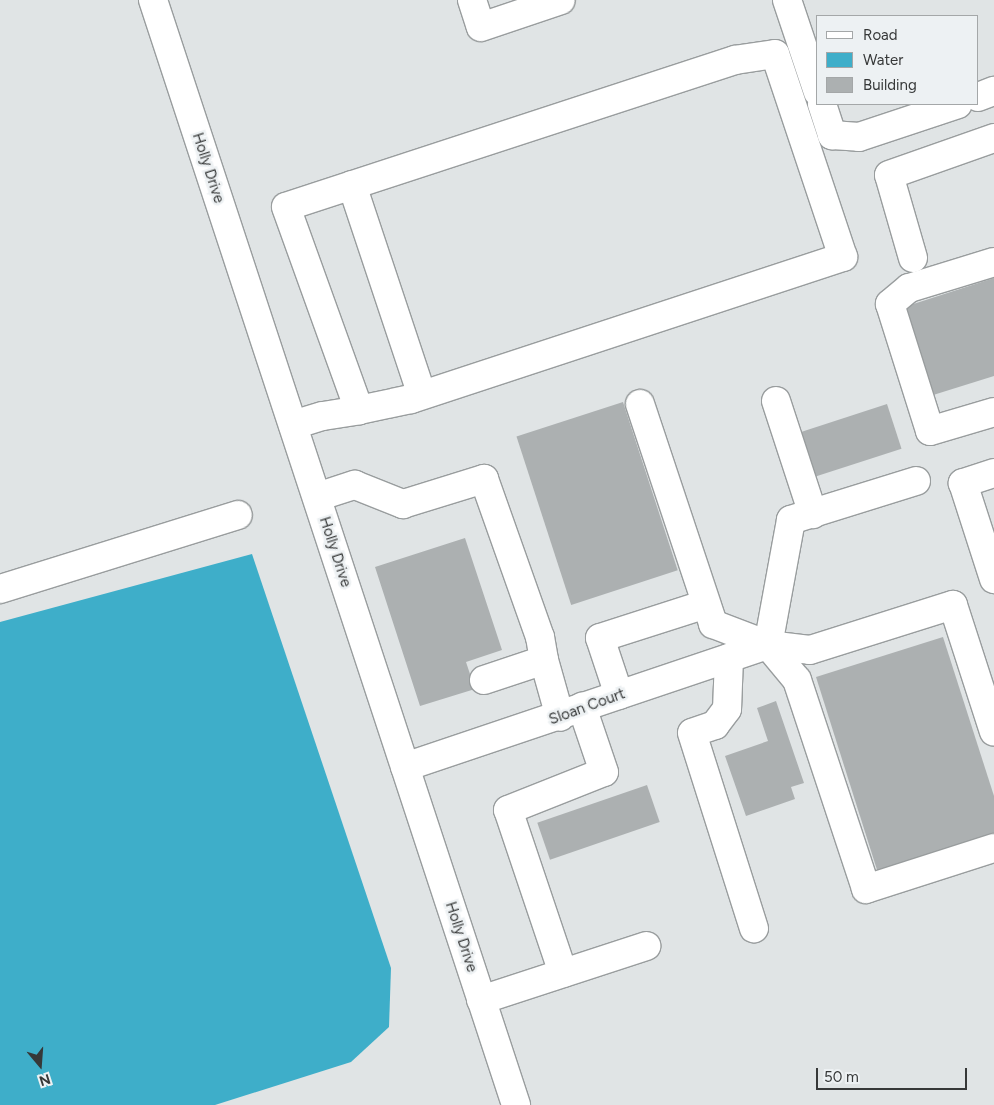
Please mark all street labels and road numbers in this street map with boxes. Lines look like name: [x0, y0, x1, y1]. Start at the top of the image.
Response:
street label: Holly Drive: [188, 131, 228, 205]
street label: Holly Drive: [315, 515, 355, 589]
street label: Sloan Court: [547, 685, 627, 729]
street label: Holly Drive: [441, 900, 481, 974]

